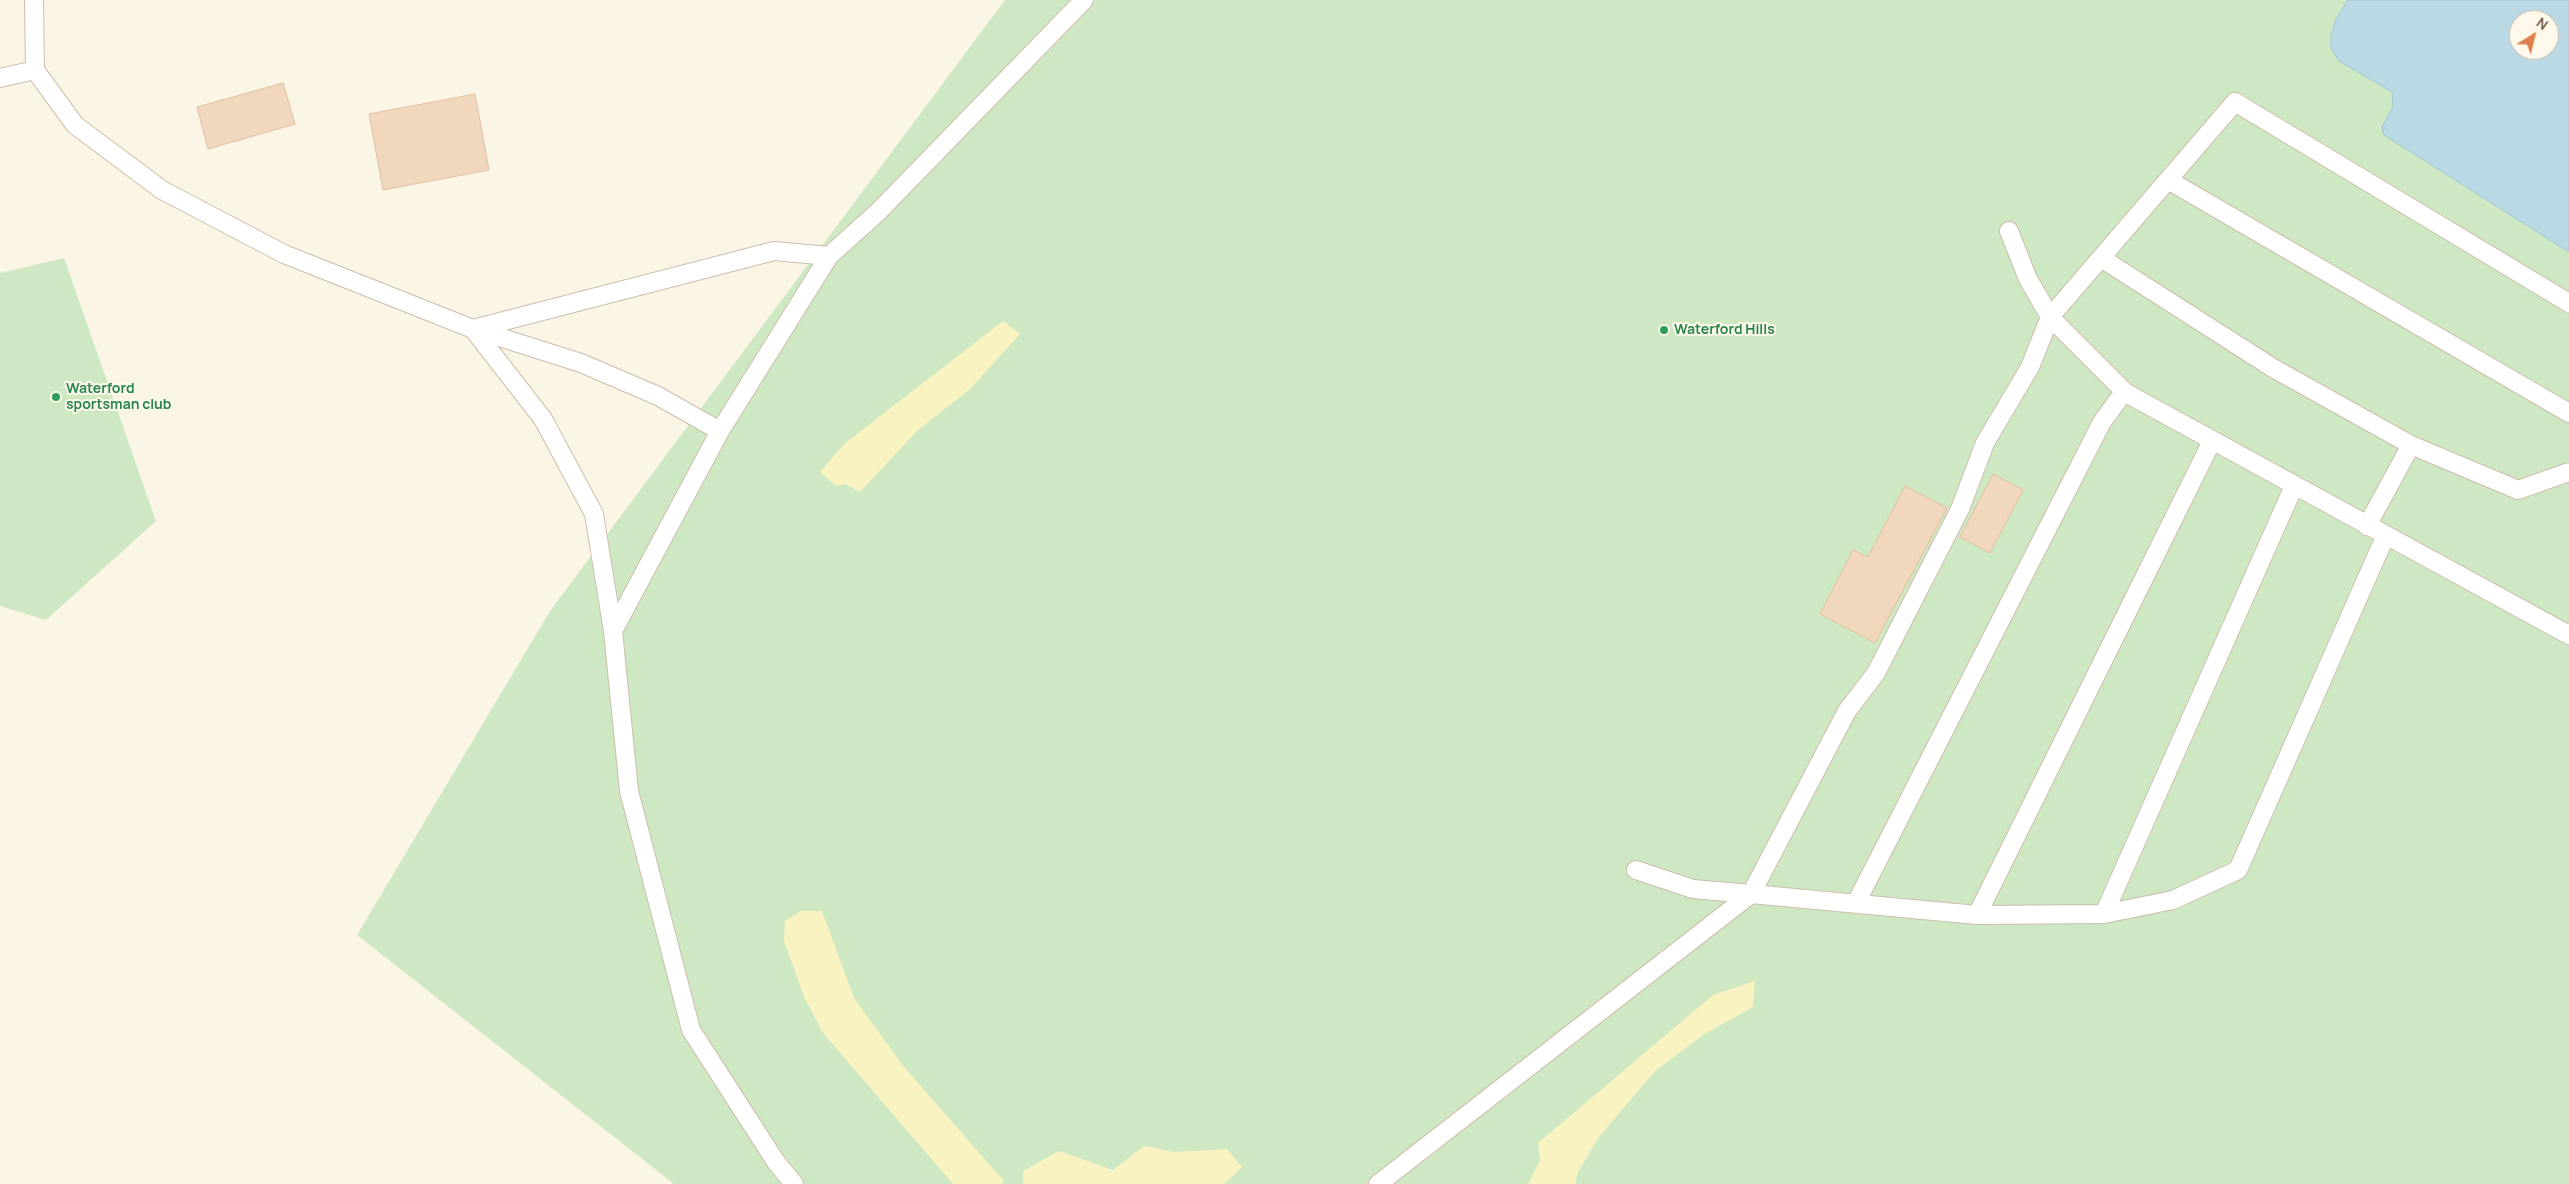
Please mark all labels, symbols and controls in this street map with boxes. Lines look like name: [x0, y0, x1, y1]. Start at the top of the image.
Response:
north arrow: [2509, 10, 2559, 60]
text: N: [2533, 13, 2552, 34]
place label: Waterford Hills: [1674, 322, 1775, 338]
marker: Waterford Hills: [1658, 324, 1670, 336]
place label: Waterford sportsman club: [66, 381, 171, 414]
marker: Waterford sportsman club: [50, 391, 62, 403]

